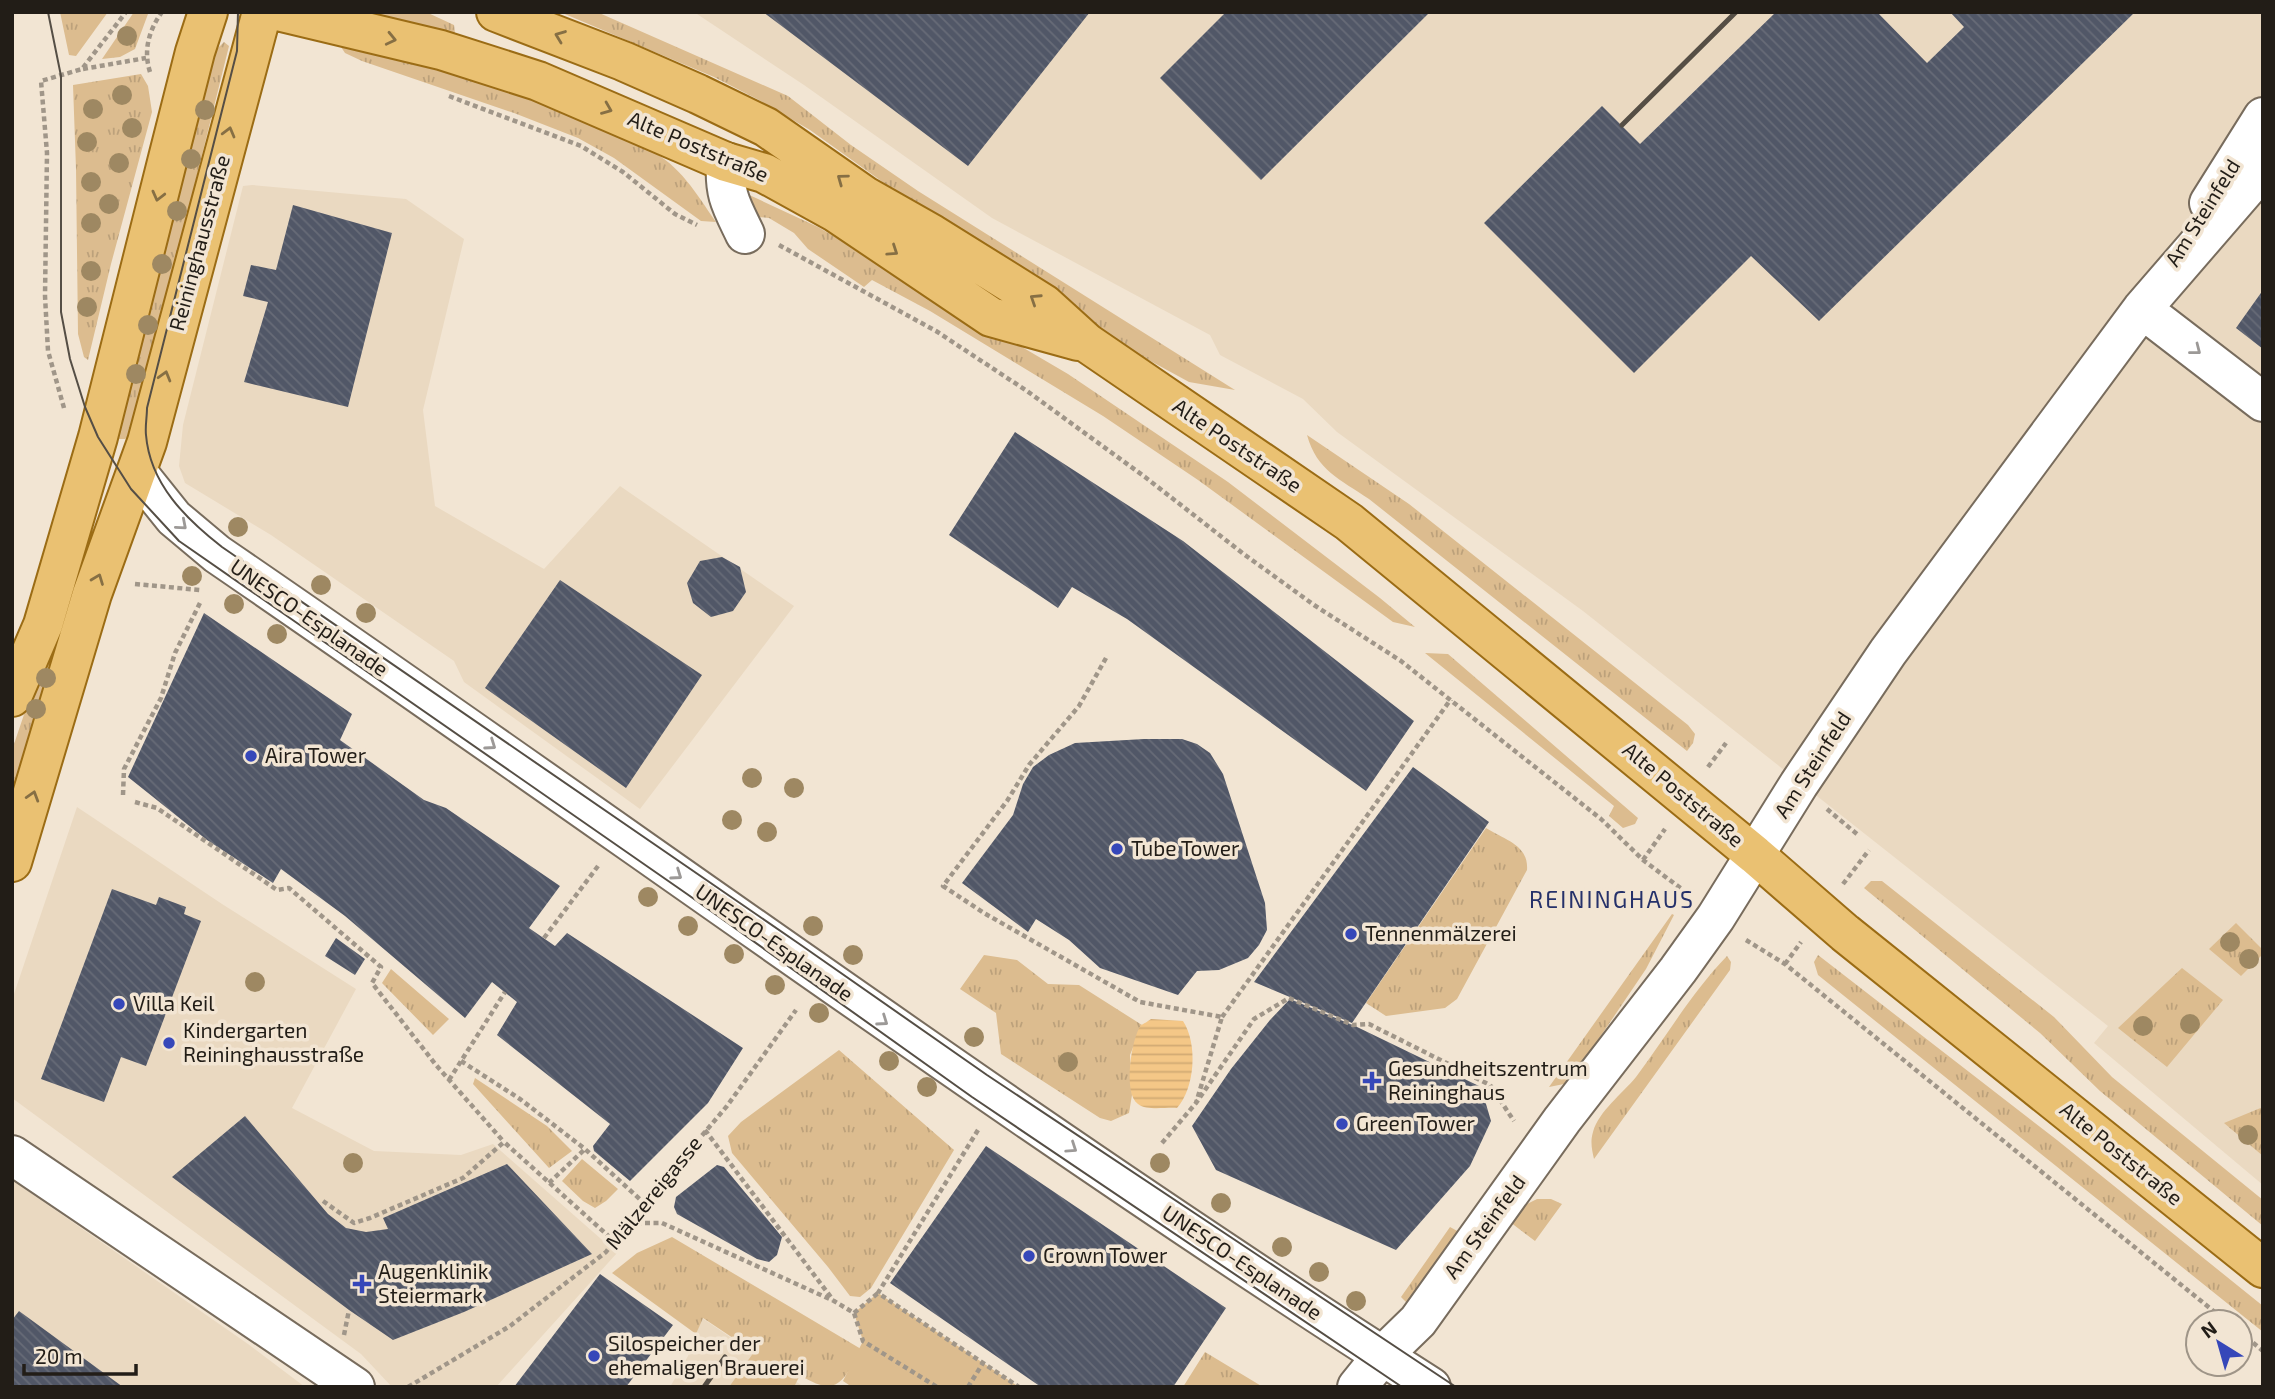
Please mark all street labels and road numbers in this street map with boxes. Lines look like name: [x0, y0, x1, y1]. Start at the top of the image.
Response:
street label: Alte Poststraße: [625, 105, 773, 186]
street label: Reininghausstraße: [163, 152, 234, 333]
street label: Am Steinfeld: [2159, 154, 2245, 270]
street label: Alte Poststraße: [1169, 392, 1307, 497]
street label: UNESCO-Esplanade: [226, 553, 394, 681]
street label: Am Steinfeld: [1768, 706, 1855, 822]
street label: Alte Poststraße: [1618, 736, 1749, 852]
street label: UNESCO-Esplanade: [691, 878, 859, 1006]
street label: Alte Poststraße: [2056, 1096, 2188, 1210]
street label: Mälzereigasse: [600, 1130, 706, 1254]
street label: Am Steinfeld: [1438, 1169, 1530, 1283]
street label: UNESCO-Esplanade: [1158, 1199, 1327, 1324]

